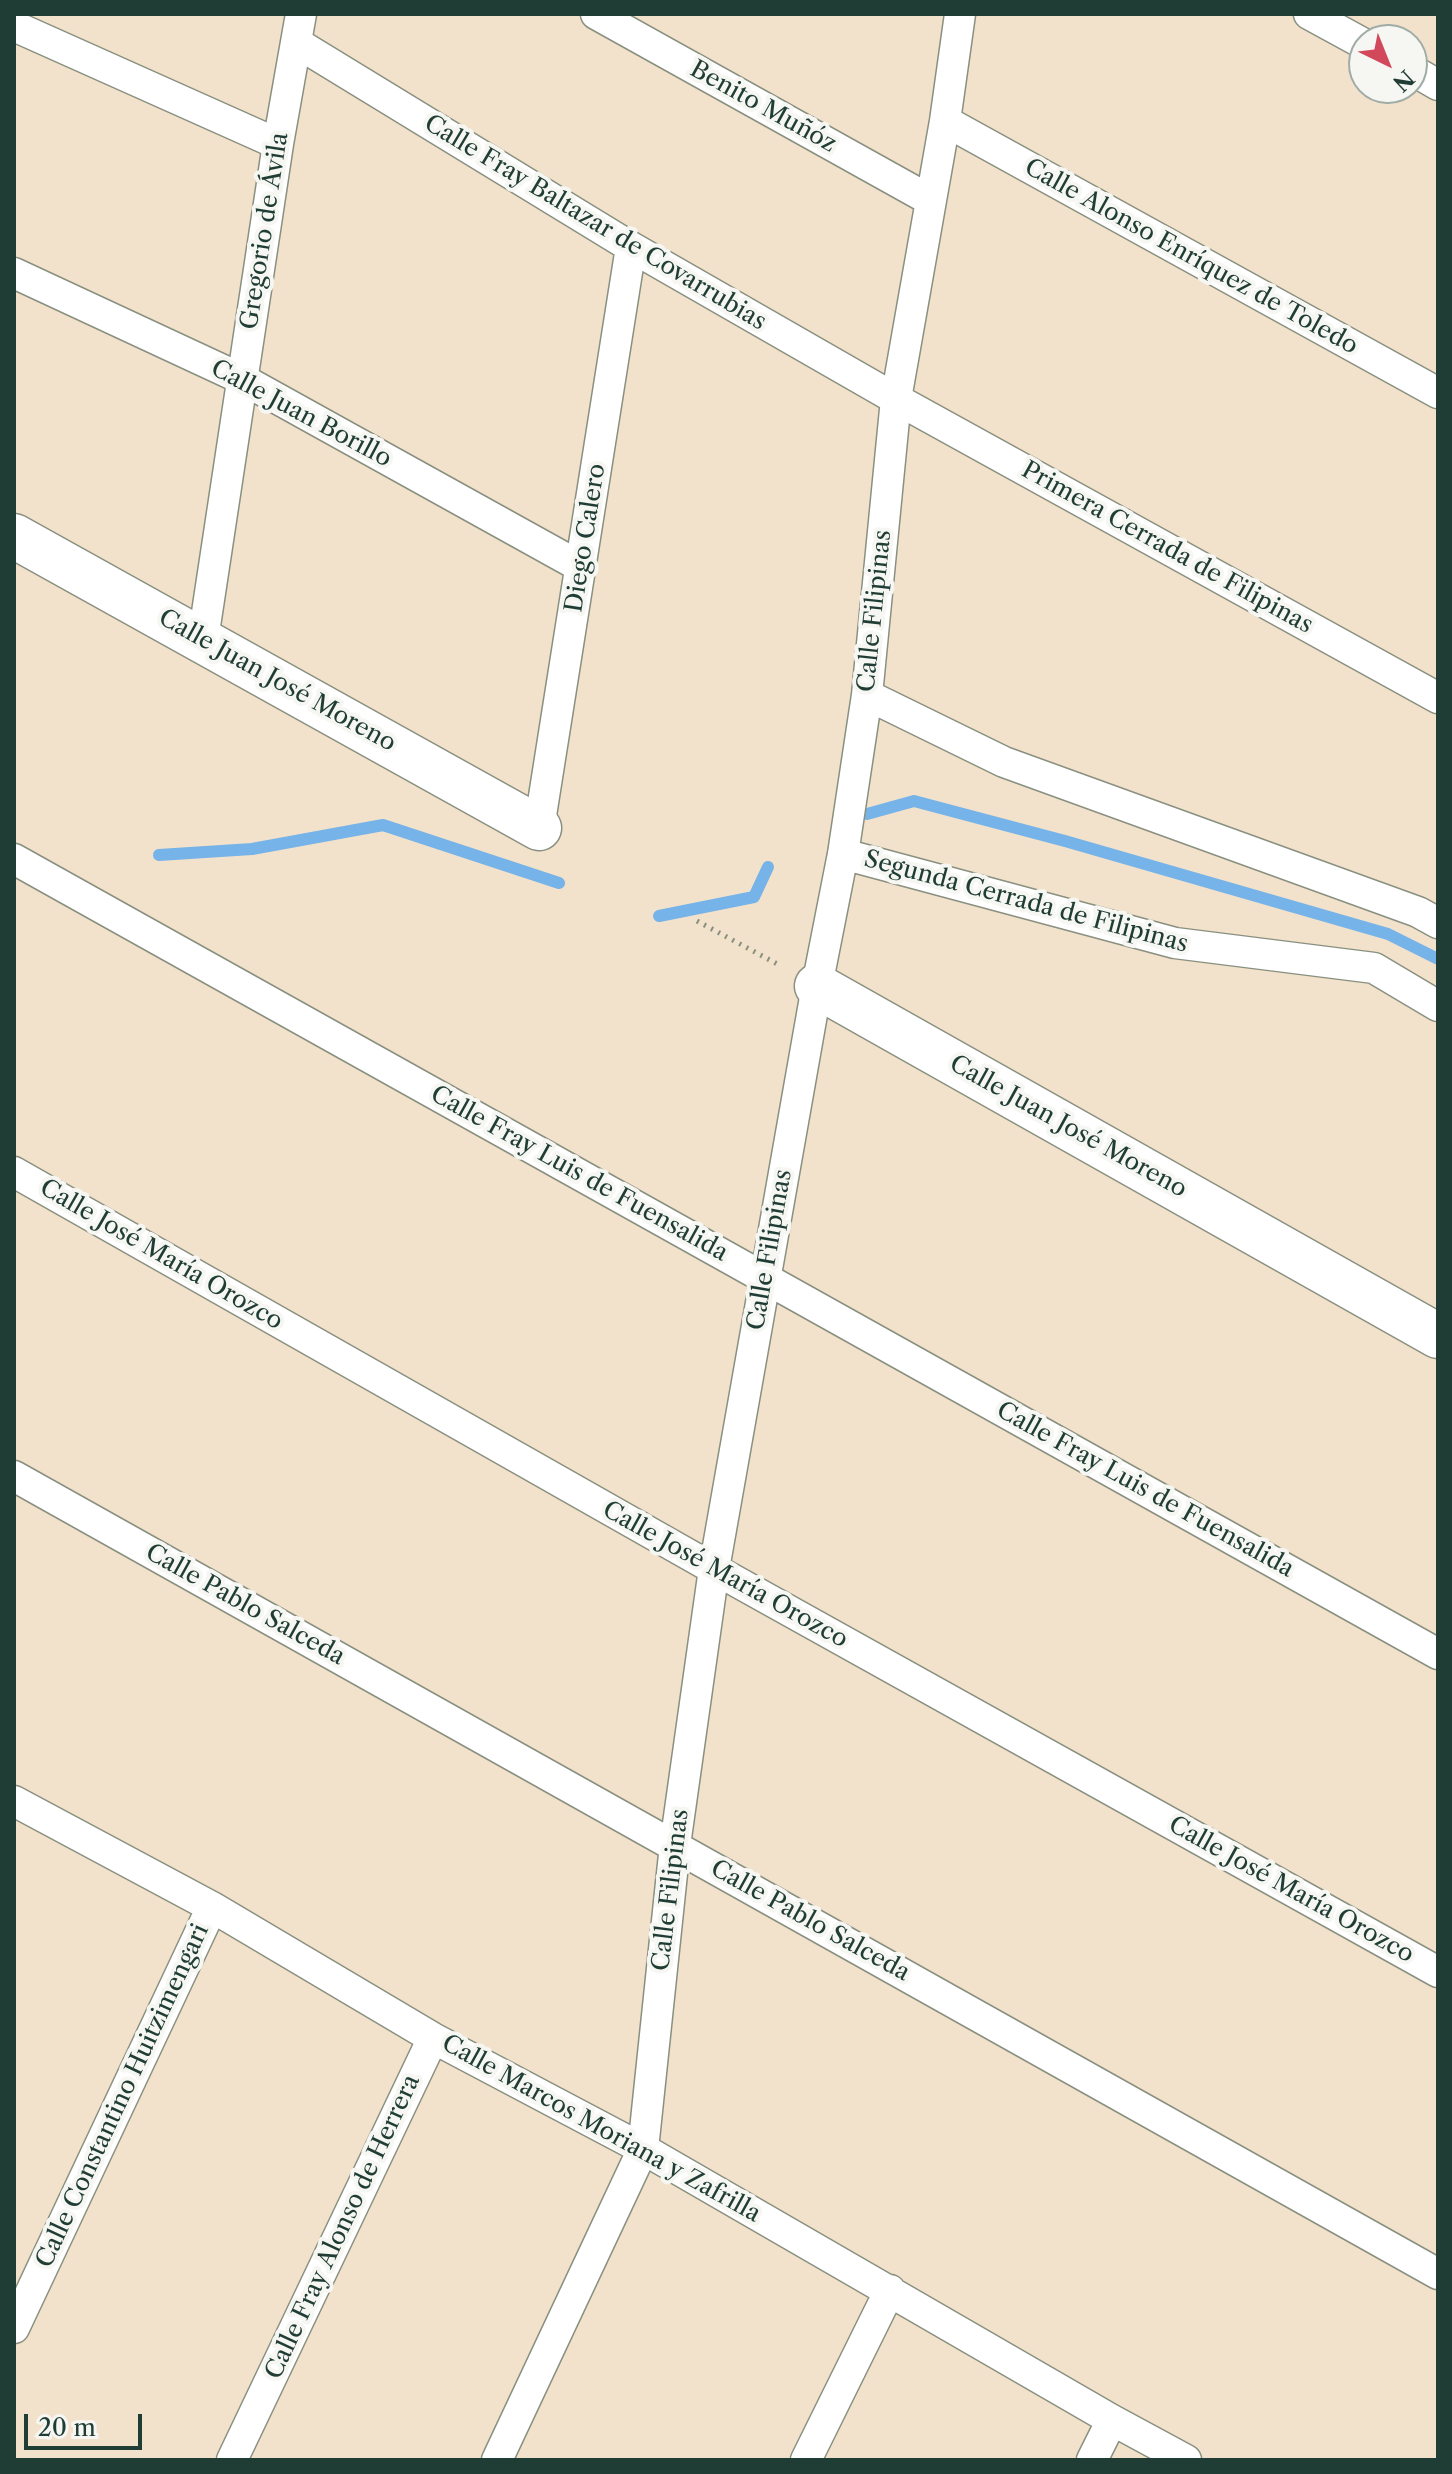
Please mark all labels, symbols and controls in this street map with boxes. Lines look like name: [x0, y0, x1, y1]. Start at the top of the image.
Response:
north arrow: [1348, 24, 1428, 104]
street label: Benito Muñóz: [685, 55, 841, 159]
text: N: [1387, 64, 1420, 97]
street label: Calle Fray Baltazar de Covarrubias: [419, 109, 771, 337]
street label: Gregorio de Ávila: [235, 130, 295, 332]
street label: Calle Alonso Enríquez de Toledo: [1019, 153, 1363, 361]
street label: Calle Juan Borillo: [206, 354, 396, 474]
street label: Primera Cerrada de Filipinas: [1016, 456, 1318, 640]
street label: Diego Calero: [560, 462, 612, 614]
street label: Calle Filipinas: [852, 529, 898, 693]
street label: Calle Juan José Moreno: [153, 604, 401, 758]
street label: Segunda Cerrada de Filipinas: [861, 845, 1191, 959]
street label: Calle Juan José Moreno: [944, 1050, 1192, 1204]
street label: Calle Fray Luis de Fuensalida: [425, 1080, 733, 1268]
street label: Calle Filipinas: [742, 1167, 798, 1333]
street label: Calle José María Orozco: [34, 1174, 288, 1336]
street label: Calle Fray Luis de Fuensalida: [991, 1396, 1299, 1584]
street label: Calle José María Orozco: [597, 1496, 853, 1654]
street label: Calle Pablo Salceda: [140, 1538, 350, 1672]
street label: Calle Filipinas: [647, 1807, 695, 1973]
street label: Calle José María Orozco: [1163, 1811, 1419, 1969]
street label: Calle Pablo Salceda: [705, 1854, 915, 1988]
street label: Calle Constantino Huitzimengari: [31, 1920, 215, 2272]
street label: Calle Marcos Moriana y Zafrilla: [437, 2029, 765, 2229]
street label: Calle Fray Alonso de Herrera: [260, 2070, 426, 2384]
scale bar: [28, 2398, 146, 2448]
text: 20 m: [38, 2413, 96, 2442]

